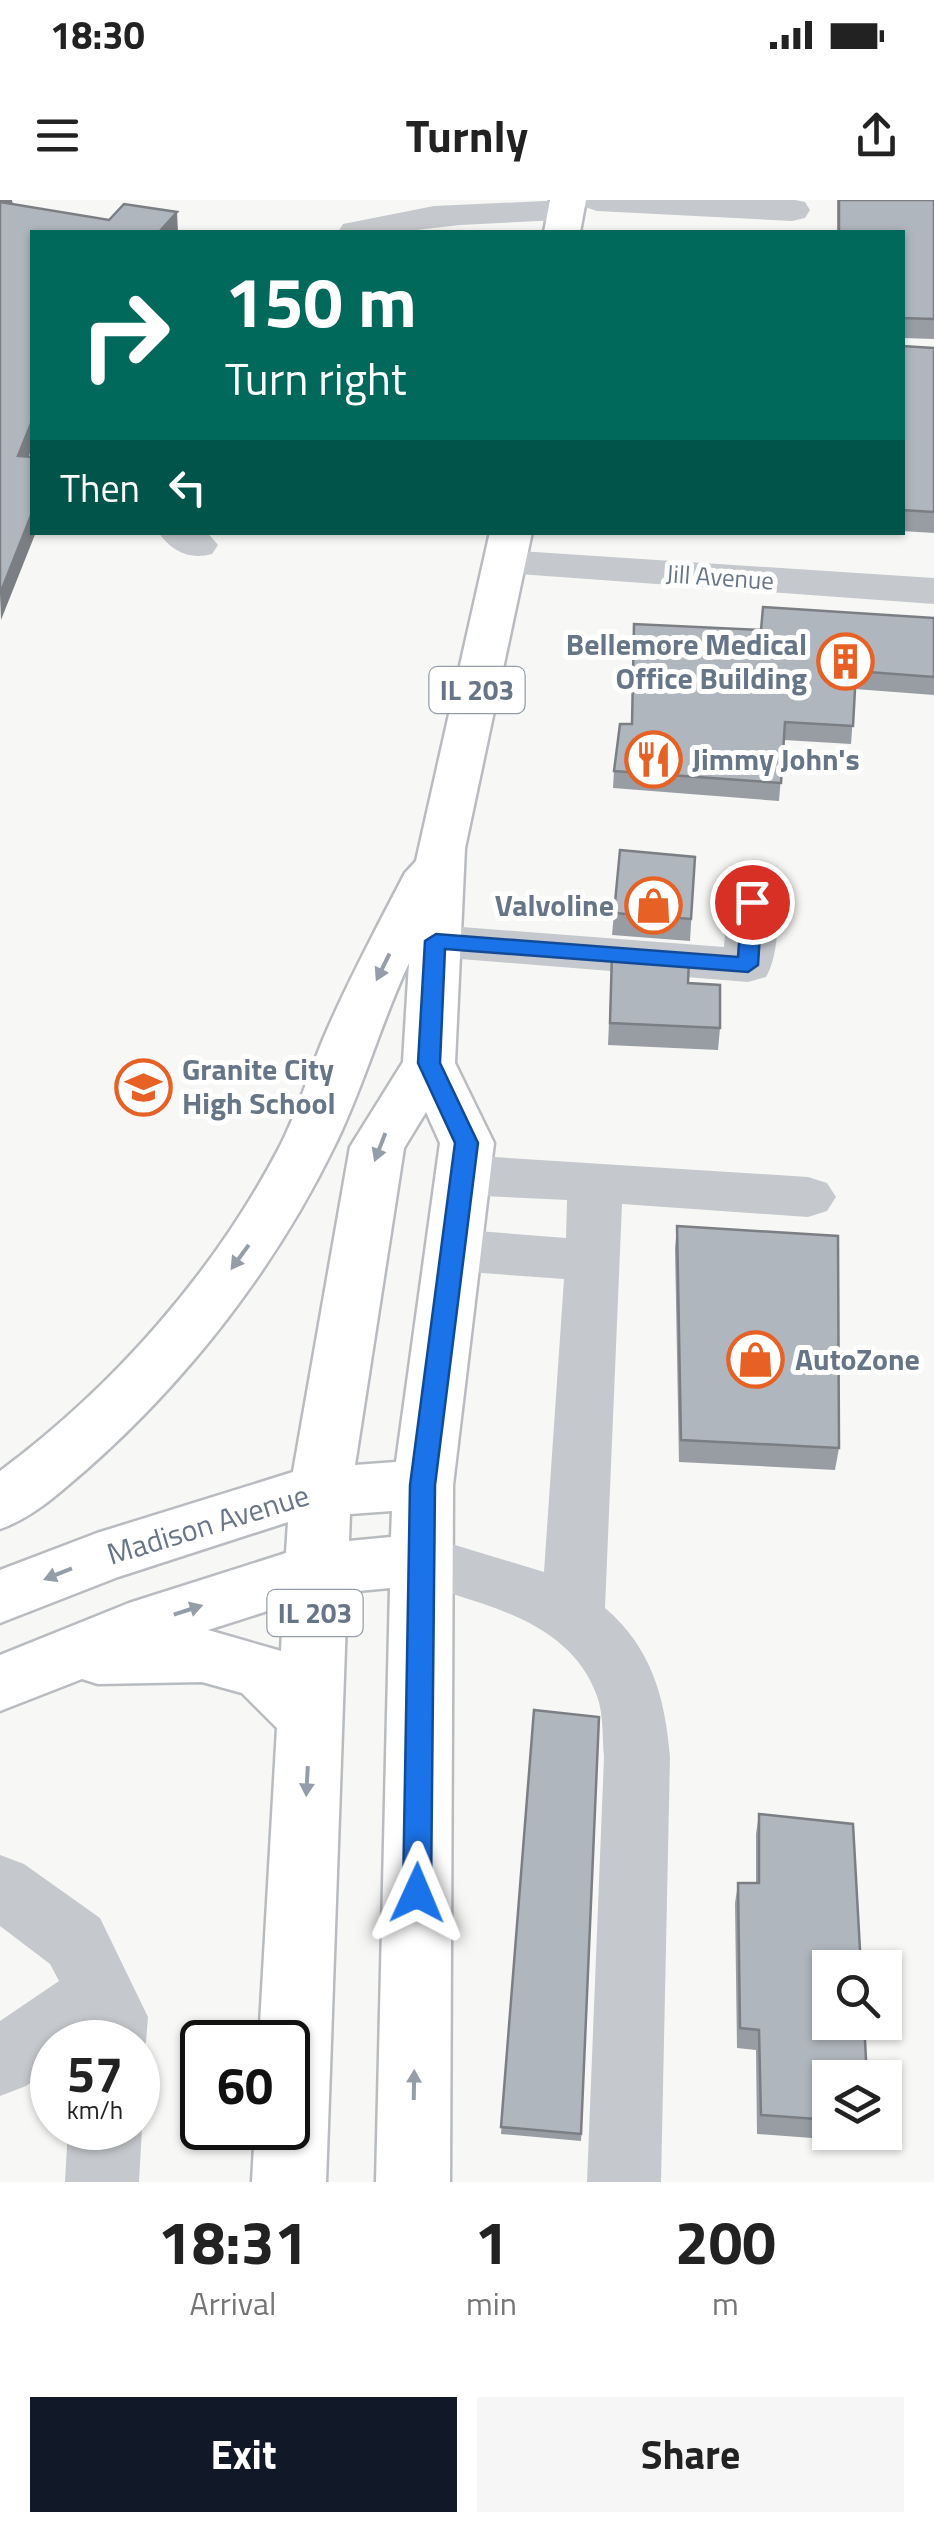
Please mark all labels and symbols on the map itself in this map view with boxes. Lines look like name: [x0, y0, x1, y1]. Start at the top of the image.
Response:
street label: Jill Avenue: [665, 554, 775, 600]
place label: Bellemore Medical Office Building: [566, 621, 807, 701]
building icon: Bellemore Medical Office Building: [816, 632, 876, 692]
road number: IL 203: [430, 667, 524, 713]
restaurant icon: Jimmy John's: [623, 730, 683, 790]
place label: Jimmy John's: [692, 736, 860, 782]
pin: [710, 860, 795, 945]
shop icon: Valvoline: [623, 876, 683, 936]
place label: Valvoline: [495, 882, 614, 928]
one-way arrow: [375, 953, 392, 982]
place label: Granite City High School: [182, 1046, 336, 1126]
school or university icon: Granite City High School: [113, 1057, 173, 1117]
one-way arrow: [372, 1132, 388, 1162]
one-way arrow: [230, 1244, 250, 1270]
shop icon: AutoZone: [726, 1330, 786, 1390]
place label: AutoZone: [795, 1336, 920, 1382]
street label: Madison Avenue: [101, 1471, 314, 1577]
one-way arrow: [43, 1566, 73, 1582]
road number: IL 203: [268, 1590, 362, 1636]
one-way arrow: [174, 1601, 204, 1616]
one-way arrow: [299, 1765, 315, 1797]
position arrow: [365, 1841, 469, 1945]
speed limit sign: 60: [180, 2020, 310, 2150]
one-way arrow: [407, 2068, 423, 2100]

